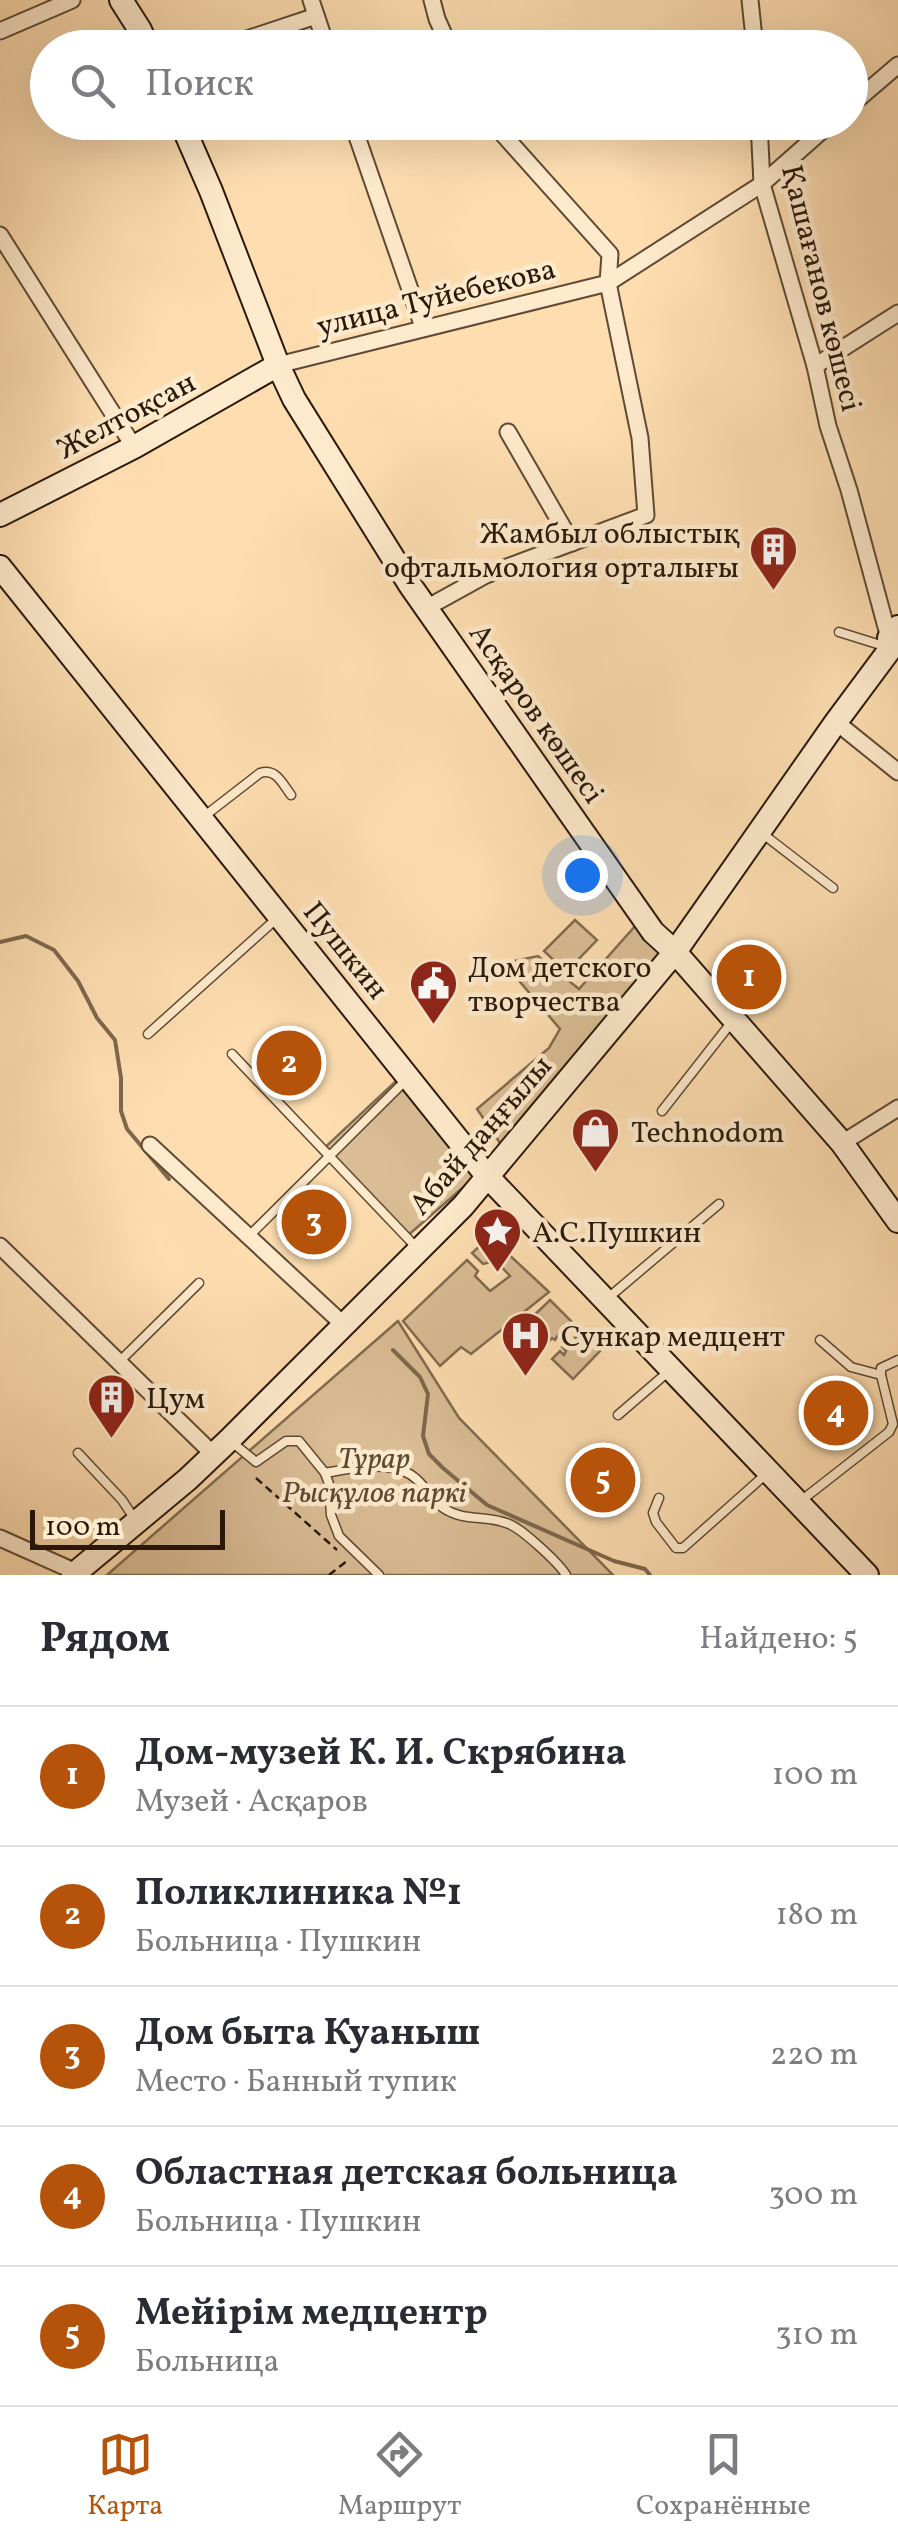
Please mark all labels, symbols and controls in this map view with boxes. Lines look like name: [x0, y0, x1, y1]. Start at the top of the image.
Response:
search box: [30, 30, 868, 140]
icon: search: [65, 58, 120, 113]
text: Поиск: [145, 59, 254, 112]
street label: Қашағанов көшесі: [769, 161, 871, 416]
street label: улица Туйебекова: [312, 249, 560, 349]
street label: Желтоқсан: [50, 363, 204, 471]
place label: Жамбыл облыстық офтальмология орталығы: [384, 514, 740, 590]
building icon: Жамбыл облыстық офтальмология орталығы: [748, 524, 800, 592]
street label: Асқаров көшесі: [458, 616, 613, 813]
your location: [557, 850, 608, 901]
street label: Пушкин: [292, 893, 397, 1009]
pin: 1: [716, 940, 782, 1014]
place label: Дом детского творчества: [468, 948, 652, 1024]
public building icon: Дом детского творчества: [407, 958, 459, 1026]
pin: 2: [256, 1026, 322, 1100]
street label: Абай даңғылы: [400, 1047, 563, 1225]
shop icon: Technodom: [570, 1106, 622, 1174]
place label: Technodom: [631, 1113, 785, 1155]
pin: 3: [282, 1184, 346, 1260]
place icon: А.С.Пушкин: [471, 1206, 523, 1274]
place label: А.С.Пушкин: [532, 1213, 701, 1255]
hospital icon: Сункар медцент: [500, 1310, 552, 1378]
place label: Сункар медцент: [561, 1317, 785, 1359]
building icon: Цум: [85, 1372, 137, 1440]
pin: 4: [804, 1376, 868, 1450]
place label: Цум: [146, 1379, 205, 1421]
park label: Тұрар Рысқұлов паркі: [282, 1439, 467, 1515]
pin: 5: [570, 1442, 636, 1518]
scale bar: [30, 1505, 225, 1550]
text: 100 m: [45, 1508, 120, 1547]
text: Рядом: [40, 1611, 170, 1670]
text: Найдено: 5: [699, 1618, 858, 1662]
text: Дом-музей К. И. Скрябина: [135, 1728, 627, 1781]
text: 1: [66, 1754, 79, 1798]
text: 100 m: [772, 1754, 858, 1798]
text: Музей · Асқаров: [135, 1781, 368, 1825]
text: Поликлиника №1: [135, 1868, 462, 1921]
text: 2: [64, 1894, 81, 1938]
text: 180 m: [775, 1894, 858, 1938]
text: Больница · Пушкин: [135, 1921, 421, 1965]
text: Дом быта Куаныш: [135, 2008, 480, 2061]
text: 3: [64, 2034, 81, 2078]
text: 220 m: [770, 2034, 858, 2078]
text: Место · Банный тупик: [135, 2061, 457, 2105]
text: Областная детская больница: [135, 2148, 678, 2201]
text: 4: [63, 2174, 82, 2218]
text: 300 m: [768, 2174, 858, 2218]
text: Больница · Пушкин: [135, 2201, 421, 2245]
text: Мейірім медцентр: [135, 2288, 488, 2341]
text: 5: [65, 2314, 80, 2358]
text: 310 m: [775, 2314, 858, 2358]
text: Больница: [135, 2341, 279, 2385]
tab: Карта: [87, 2427, 163, 2526]
tab: Маршрут: [338, 2427, 461, 2526]
tab: Сохранённые: [636, 2427, 811, 2526]

